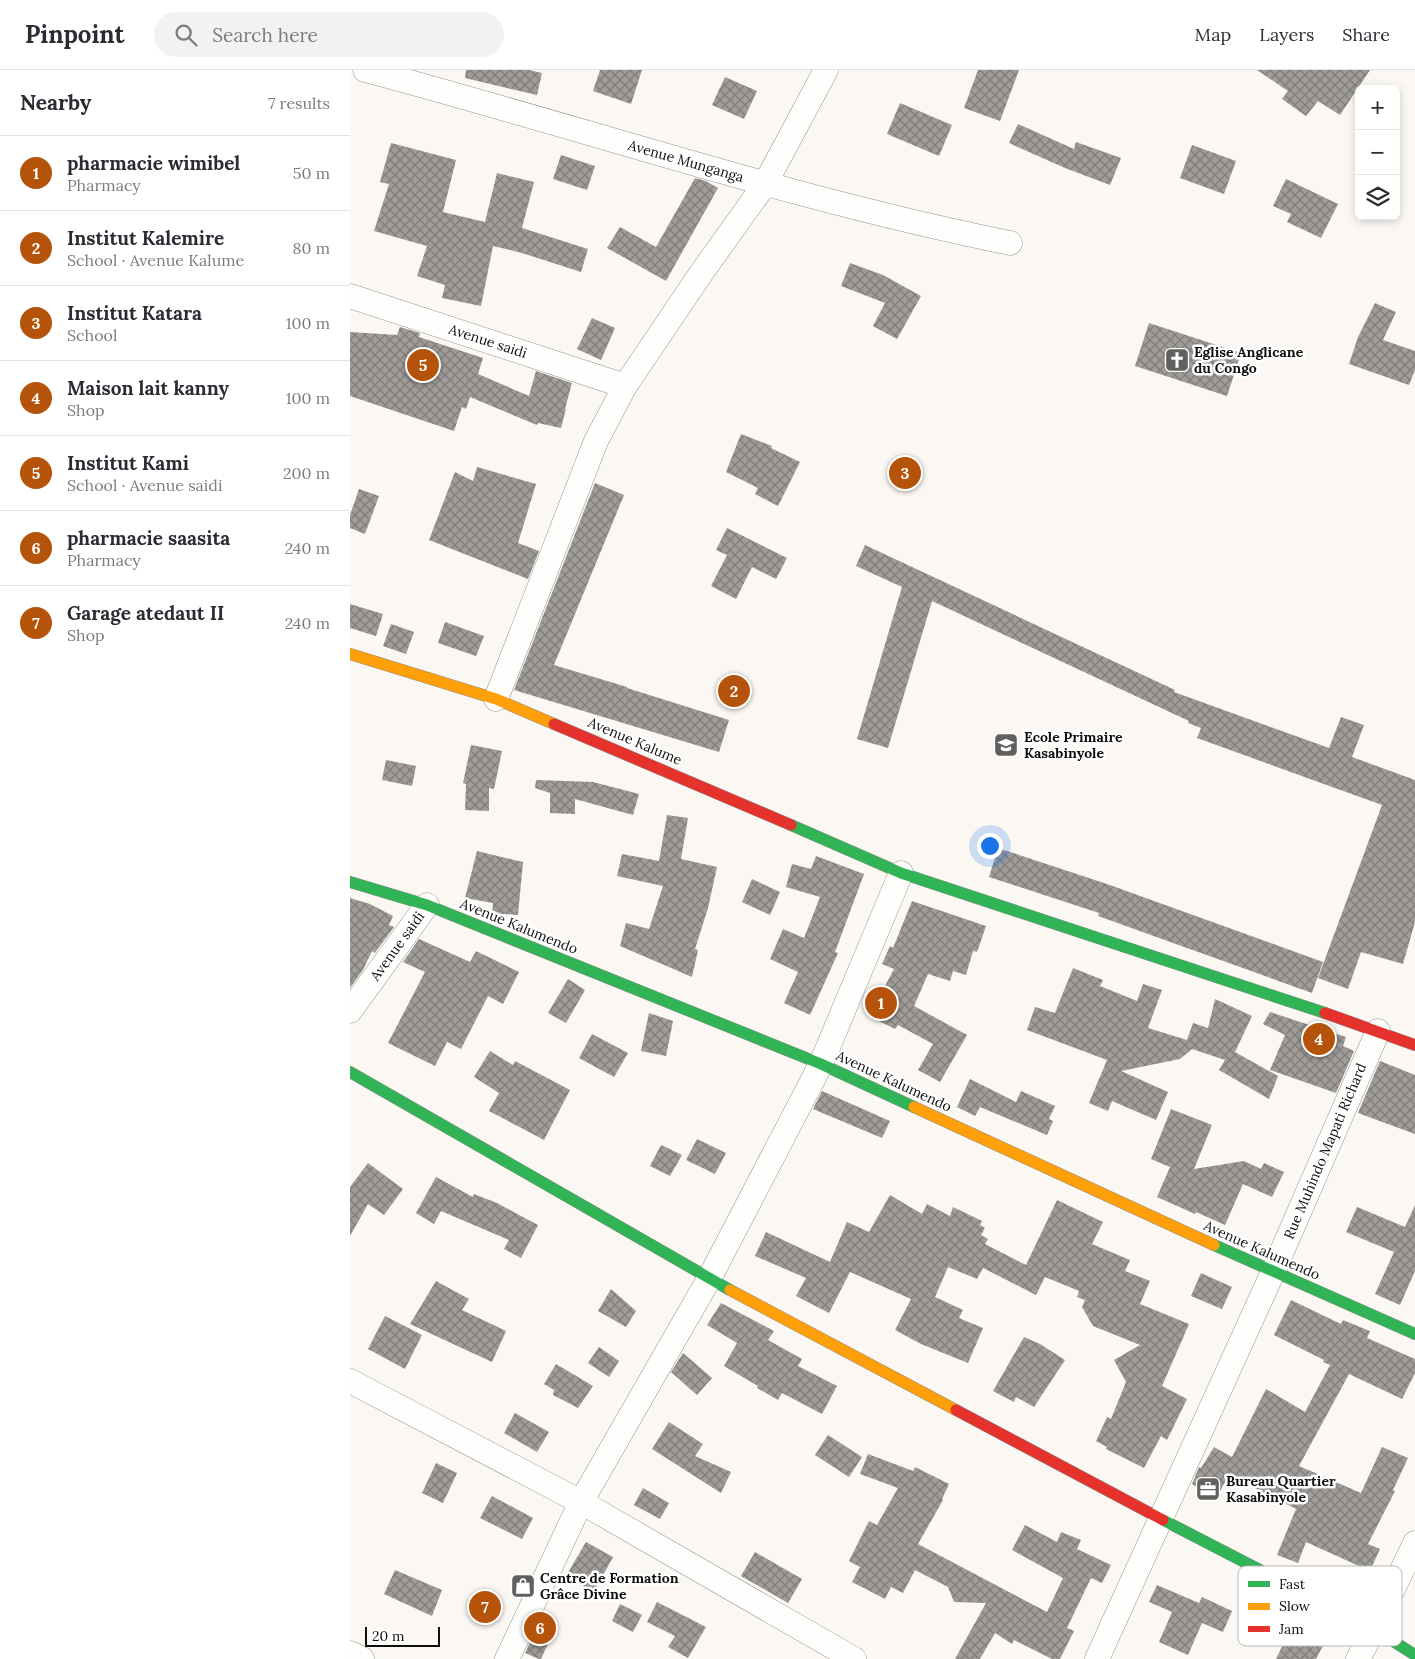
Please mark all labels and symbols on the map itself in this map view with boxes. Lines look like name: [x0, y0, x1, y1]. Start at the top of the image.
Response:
street label: Avenue Munganga: [625, 136, 746, 186]
street label: Avenue saidi: [446, 320, 529, 362]
place label: Eglise Anglicane du Congo: [1194, 343, 1304, 377]
pin: 5: [407, 346, 439, 384]
church icon: Eglise Anglicane du Congo: [1164, 347, 1190, 373]
pin: 3: [889, 454, 921, 492]
pin: 2: [718, 672, 750, 710]
street label: Avenue Kalume: [584, 713, 685, 769]
place label: Ecole Primaire Kasabinyole: [1024, 728, 1123, 762]
school or university icon: Ecole Primaire Kasabinyole: [993, 732, 1019, 758]
your location: [977, 833, 1003, 859]
street label: Avenue Kalumendo: [457, 894, 580, 958]
street label: Avenue saidi: [365, 908, 428, 985]
pin: 1: [865, 984, 897, 1022]
pin: 4: [1303, 1020, 1335, 1058]
street label: Avenue Kalumendo: [832, 1046, 955, 1116]
street label: Rue Muhindo Mapati Richard: [1280, 1060, 1370, 1242]
street label: Avenue Kalumendo: [1200, 1216, 1323, 1284]
place label: Bureau Quartier Kasabinyole: [1226, 1472, 1336, 1506]
office icon: Bureau Quartier Kasabinyole: [1195, 1476, 1221, 1502]
legend: [1238, 1566, 1402, 1646]
place label: Centre de Formation Grâce Divine: [540, 1569, 679, 1603]
shop icon: Centre de Formation Grâce Divine: [510, 1573, 536, 1599]
text: Fast: [1279, 1575, 1306, 1593]
pin: 7: [469, 1588, 501, 1626]
text: Slow: [1279, 1597, 1311, 1615]
pin: 6: [524, 1609, 556, 1647]
text: Jam: [1278, 1620, 1304, 1638]
scale bar: [365, 1624, 440, 1647]

